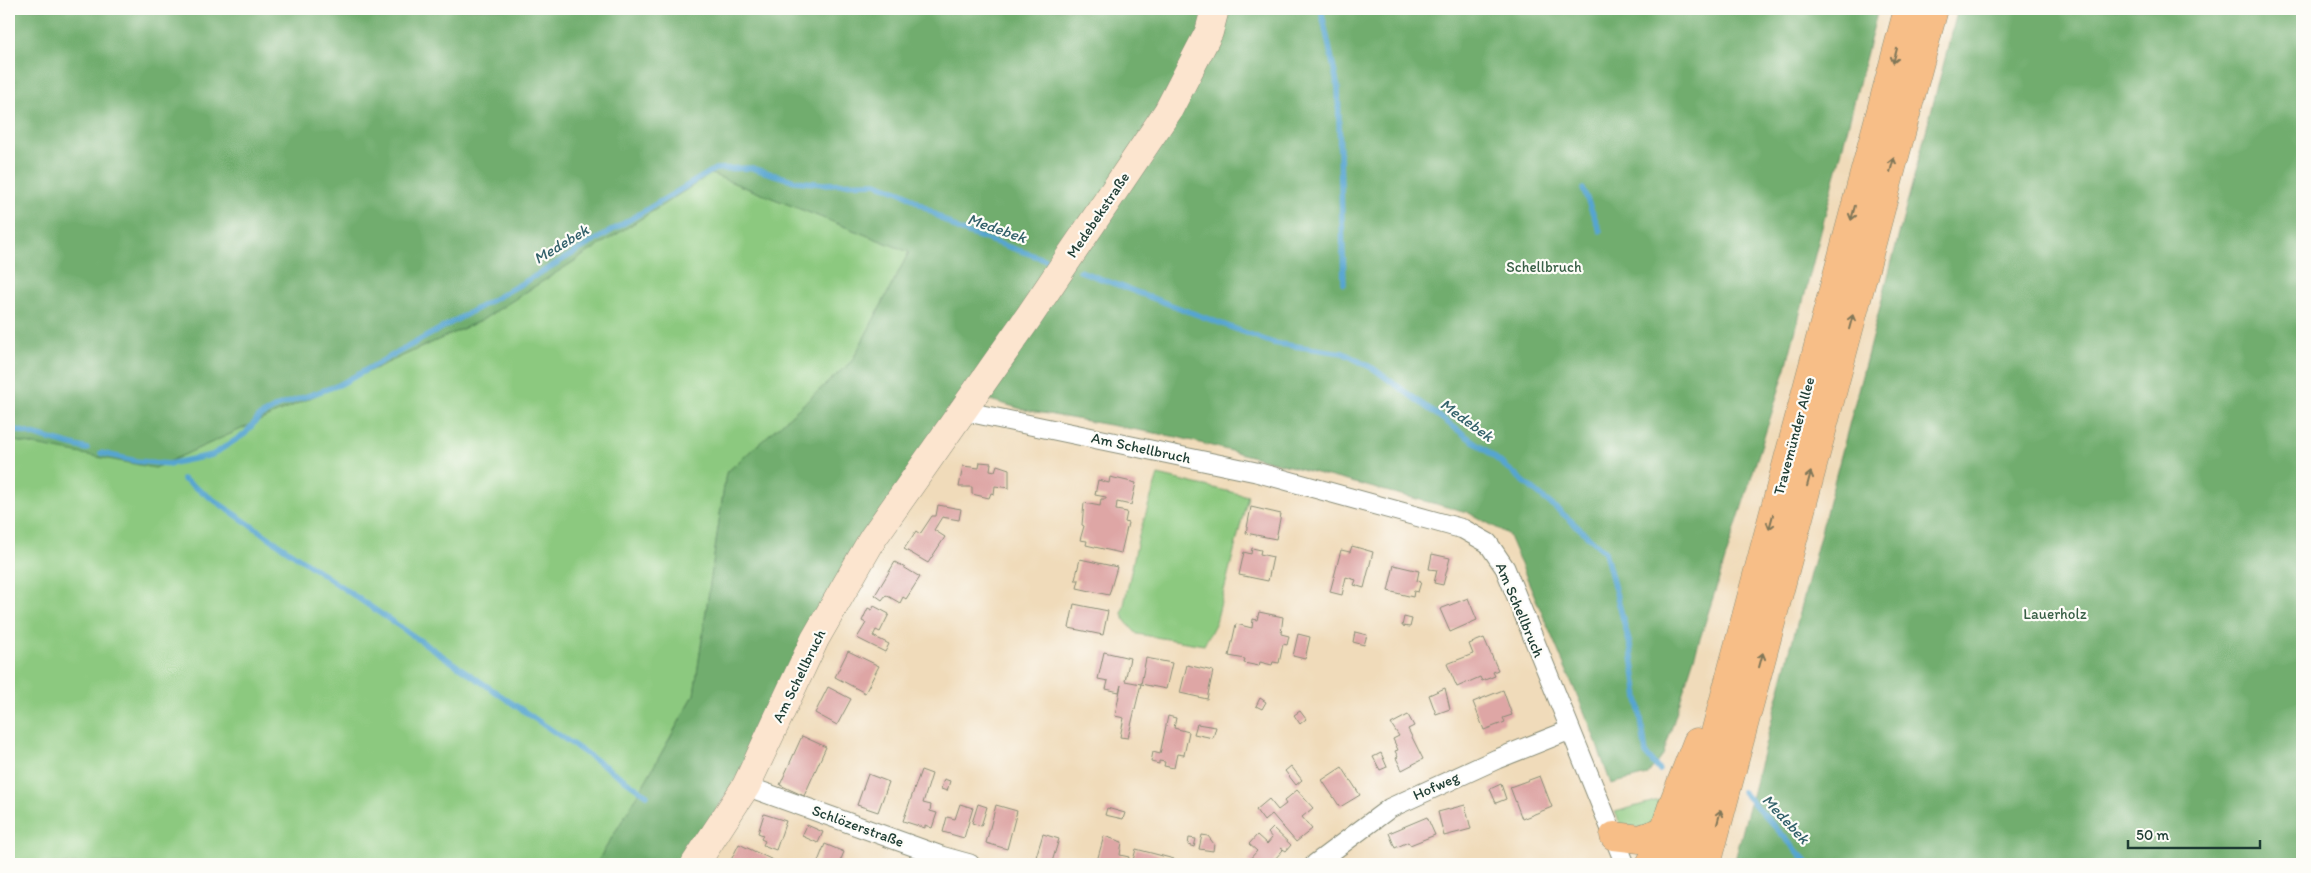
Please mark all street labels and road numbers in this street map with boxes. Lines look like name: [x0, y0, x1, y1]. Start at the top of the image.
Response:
street label: Medebekstraße: [1063, 169, 1133, 261]
street label: Travemünder Allee: [1770, 375, 1818, 497]
street label: Am Schellbruch: [1090, 429, 1192, 467]
street label: Am Schellbruch: [1492, 560, 1548, 660]
street label: Am Schellbruch: [769, 627, 829, 725]
street label: Hofweg: [1410, 768, 1462, 804]
street label: Schlözerstraße: [810, 801, 906, 851]

